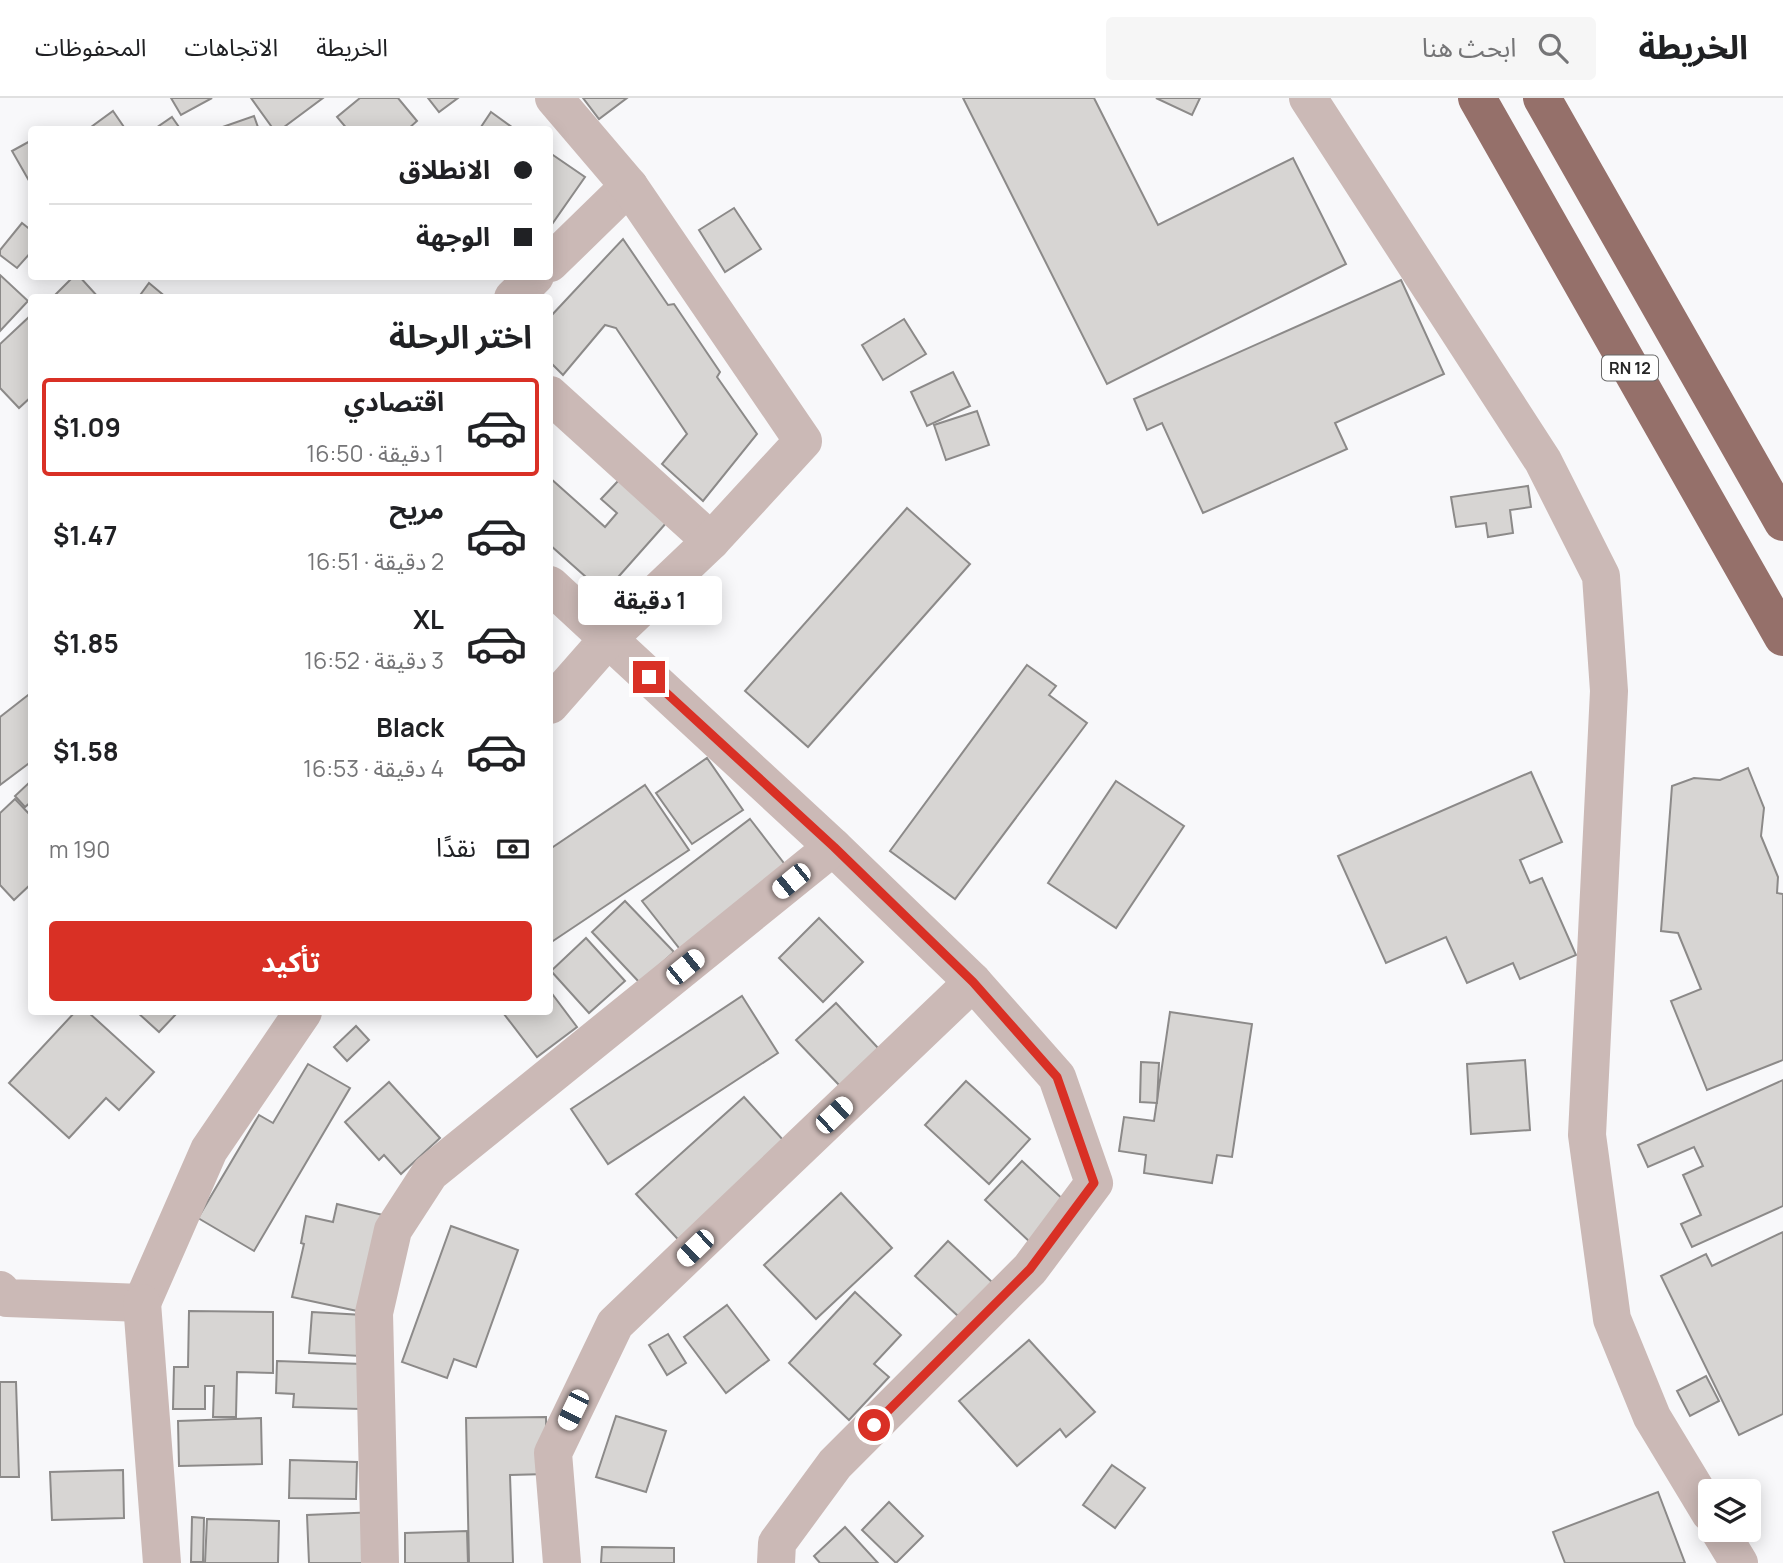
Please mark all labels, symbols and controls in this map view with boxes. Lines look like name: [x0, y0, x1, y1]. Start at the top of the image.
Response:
search box: [1106, 17, 1596, 80]
text: الخريطة: [1638, 24, 1748, 69]
text: ابحث هنا: [1422, 29, 1516, 65]
icon: search: [1534, 29, 1572, 67]
text: المحفوظات: [35, 30, 146, 63]
text: الاتجاهات: [184, 30, 278, 63]
text: الخريطة: [316, 30, 388, 63]
text: الانطلاق: [399, 151, 490, 187]
text: الوجهة: [416, 218, 490, 254]
text: اختر الرحلة: [389, 314, 532, 358]
road number: RN 12: [1602, 356, 1658, 380]
text: اقتصادي: [344, 383, 444, 419]
icon: car: [465, 396, 528, 459]
text: $1.09: [53, 409, 121, 445]
text: 1 دقيقة · 16:50: [306, 437, 444, 469]
text: مريح: [389, 491, 444, 527]
icon: car: [465, 504, 528, 567]
text: $1.47: [53, 517, 117, 553]
text: 2 دقيقة · 16:51: [307, 545, 444, 577]
callout: 1 دقيقة: [577, 575, 721, 624]
text: 1 دقيقة: [614, 584, 686, 616]
text: XL: [413, 601, 444, 637]
icon: car: [465, 612, 528, 675]
text: $1.85: [53, 625, 119, 661]
text: 3 دقيقة · 16:52: [304, 644, 444, 676]
route end: [633, 661, 665, 693]
text: Black: [376, 709, 444, 745]
icon: car: [465, 720, 528, 783]
text: $1.58: [53, 733, 119, 769]
text: 4 دقيقة · 16:53: [303, 752, 444, 784]
text: نقدًا: [436, 829, 476, 865]
icon: cash: [494, 830, 532, 868]
text: 190 m: [49, 833, 110, 865]
car: [769, 860, 814, 902]
button: تأكيد: [49, 921, 532, 1001]
car: [663, 946, 708, 988]
car: [812, 1093, 857, 1137]
car: [673, 1226, 718, 1270]
car: [555, 1387, 592, 1433]
route start: [858, 1409, 890, 1441]
map controls: [1698, 1479, 1761, 1542]
button: layers: [1698, 1479, 1761, 1542]

